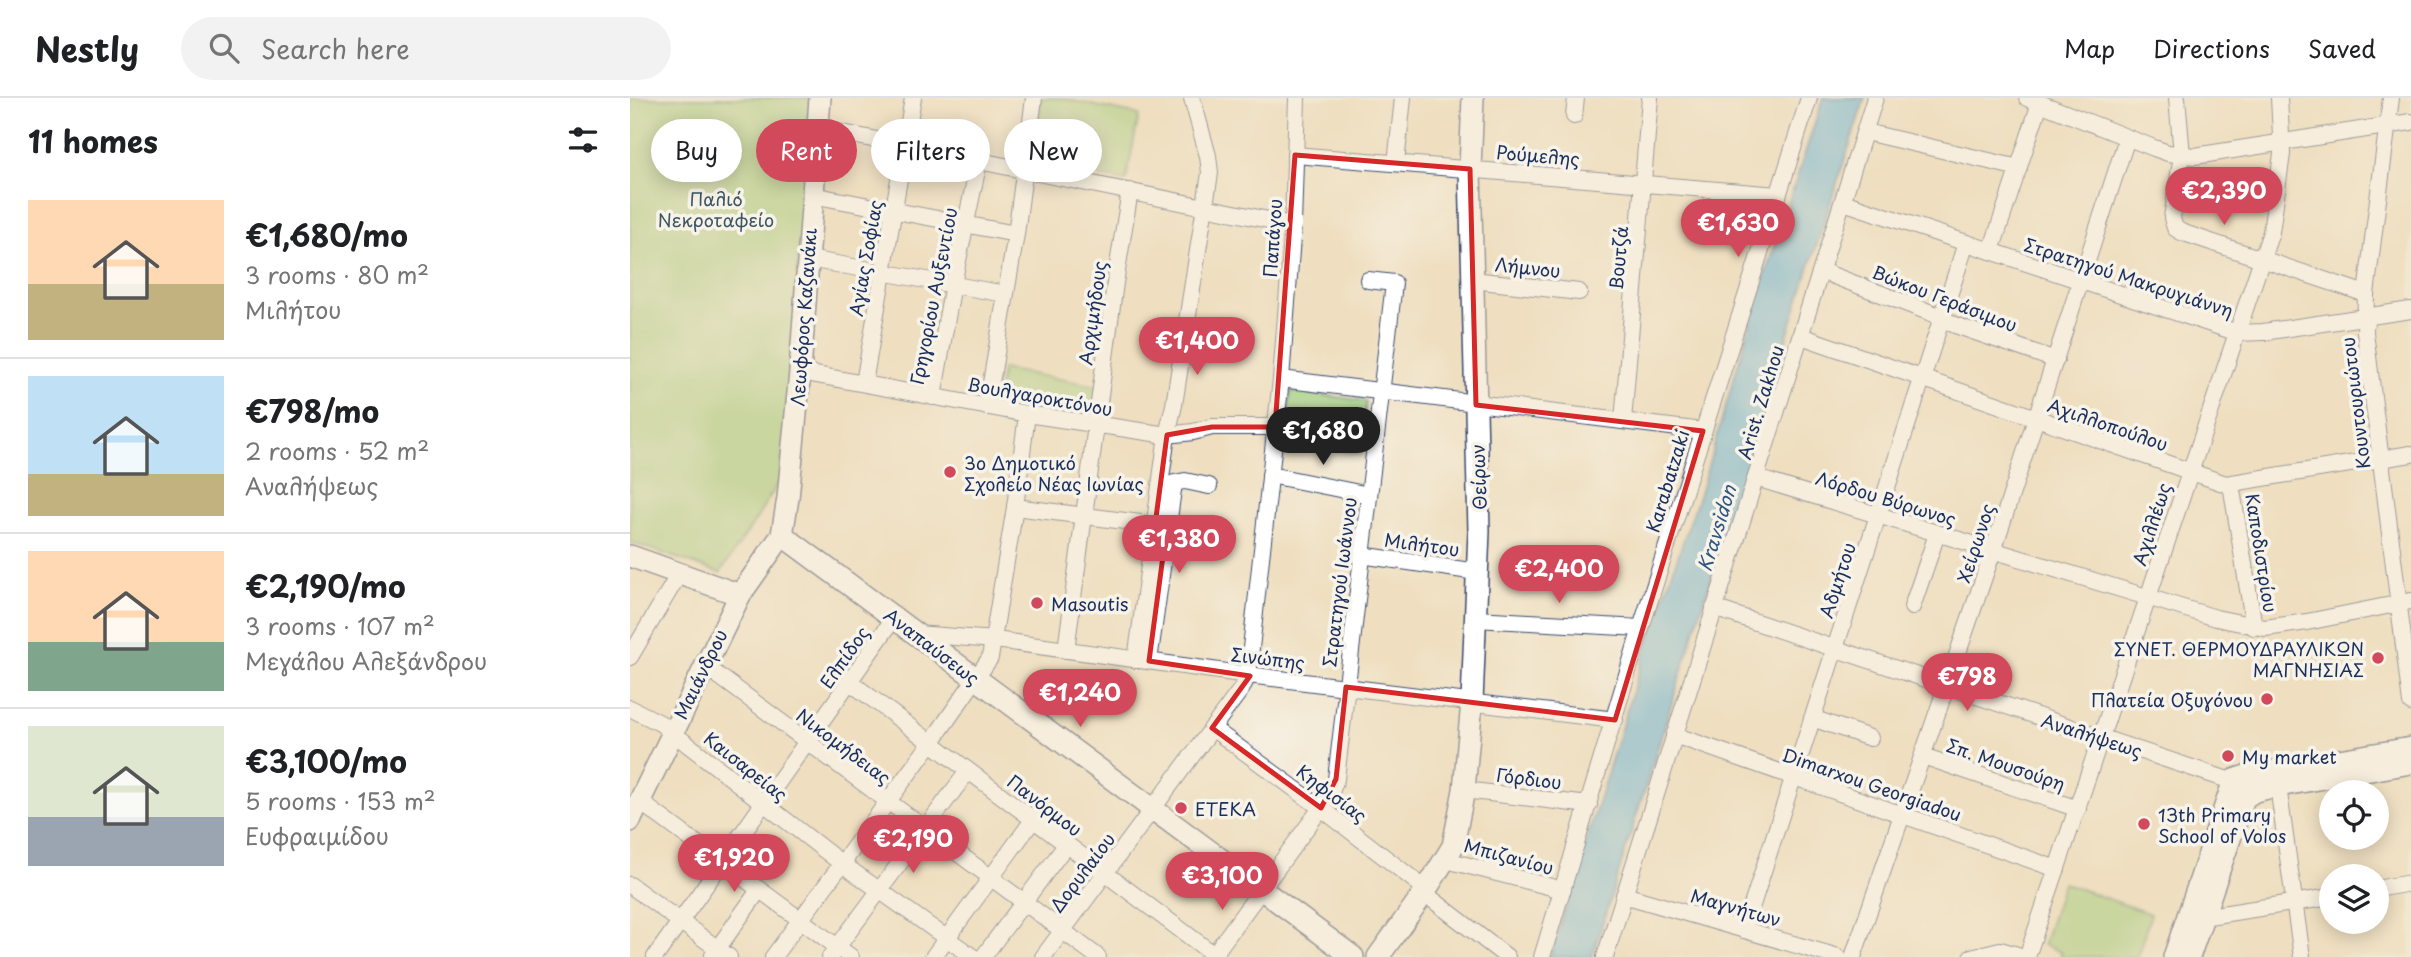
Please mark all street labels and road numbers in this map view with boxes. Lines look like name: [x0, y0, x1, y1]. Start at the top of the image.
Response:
street label: Ρούμελης: [1495, 138, 1581, 172]
street label: Αγίας Σοφίας: [841, 198, 889, 318]
street label: Παπάγου: [1256, 198, 1288, 278]
street label: Γρηγορίου Αυξεντίου: [903, 205, 963, 387]
street label: Βουτζά: [1602, 225, 1634, 291]
street label: Λεωφόρος Καζανάκι: [783, 226, 823, 407]
street label: Στρατηγού Μακρυγιάννη: [2021, 230, 2237, 324]
street label: Λήμνου: [1494, 250, 1562, 284]
street label: Βώκου Γεράσιμου: [1869, 258, 2021, 338]
street label: Αρχιμήδους: [1071, 259, 1113, 367]
street label: Κουντουριώτου: [2334, 336, 2376, 470]
street label: Arist. Zakhou: [1730, 342, 1790, 462]
street label: Βουλγαροκτόνου: [965, 370, 1115, 422]
street label: Αχιλλοπούλου: [2044, 391, 2172, 457]
street label: Karabatzaki: [1639, 426, 1695, 536]
street label: Θείρων: [1463, 444, 1493, 510]
street label: Λόρδου Βύρωνος: [1813, 464, 1959, 532]
street label: Αχιλλέως: [2125, 479, 2177, 569]
street label: Καποδιστρίου: [2239, 492, 2285, 614]
street label: Στρατηγού Ιωάννου: [1315, 496, 1363, 668]
street label: Χείρωνος: [1950, 500, 2000, 586]
street label: Μιλήτου: [1383, 525, 1461, 563]
street label: Αδμήτου: [1812, 539, 1862, 621]
street label: Αναπαύσεως: [879, 601, 985, 691]
street label: Ελπίδος: [813, 620, 875, 694]
street label: Μαιάνδρου: [666, 624, 734, 724]
street label: Σινώπης: [1230, 640, 1306, 676]
street label: Νικομήδειας: [791, 702, 897, 790]
street label: Αναλήψεως: [2038, 706, 2146, 764]
street label: Καισαρείας: [698, 725, 794, 807]
street label: Σπ. Μουσούρη: [1943, 731, 2069, 797]
street label: Dimarxou Georgiadou: [1779, 741, 1965, 827]
street label: Κηφισίας: [1291, 758, 1373, 828]
street label: Γόρδιου: [1495, 761, 1563, 795]
street label: Πανόρμου: [1002, 768, 1088, 842]
street label: Δορυλαίου: [1043, 826, 1121, 918]
street label: Μπιζανίου: [1461, 831, 1557, 881]
street label: Μαγνήτων: [1688, 881, 1784, 933]

